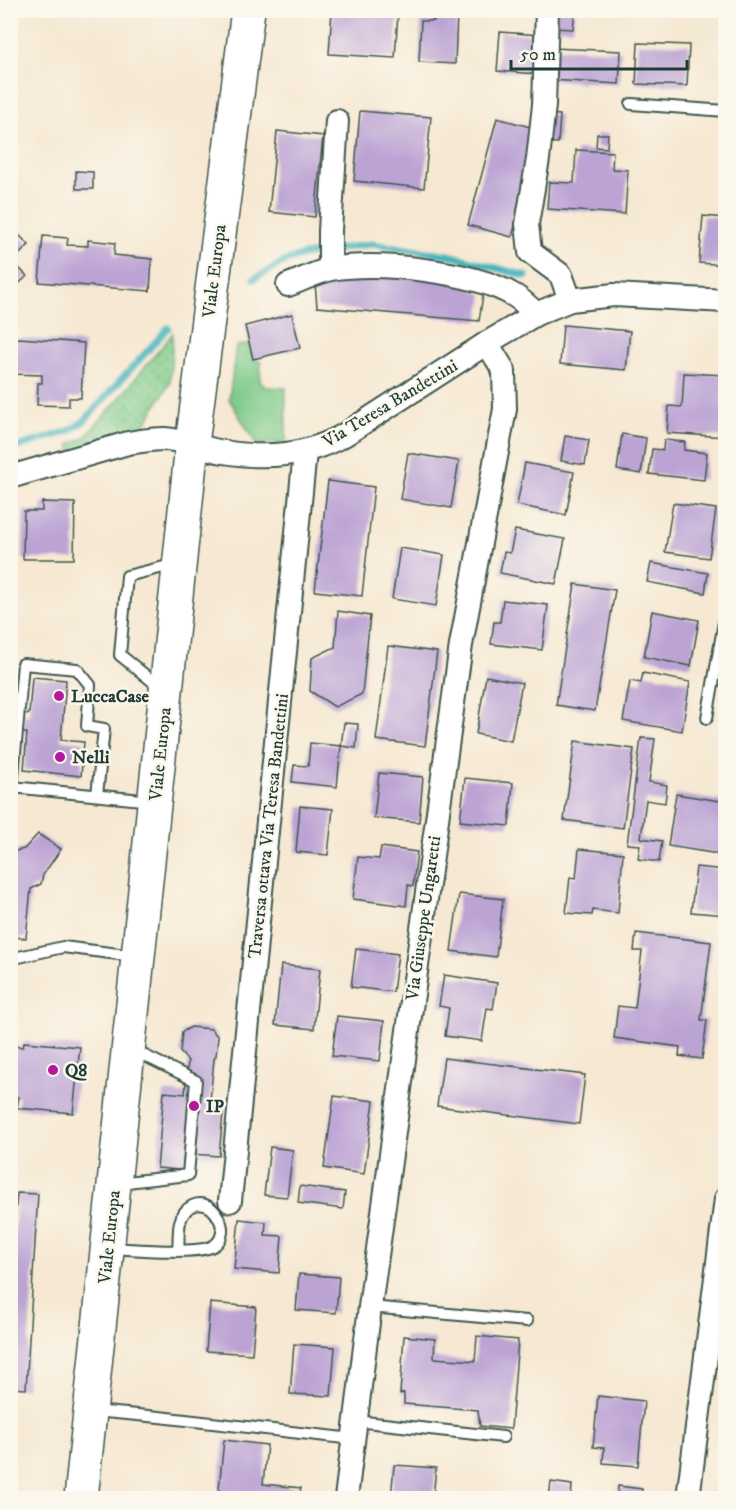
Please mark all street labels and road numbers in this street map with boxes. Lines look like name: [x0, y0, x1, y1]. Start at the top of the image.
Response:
street label: Viale Europa: [198, 223, 232, 320]
street label: Via Teresa Bandettini: [318, 355, 462, 453]
street label: Traversa ottava Via Teresa Bandettini: [244, 693, 294, 960]
street label: Viale Europa: [145, 706, 177, 803]
street label: Via Giuseppe Ungaretti: [401, 835, 446, 1003]
street label: Viale Europa: [94, 1189, 126, 1286]

